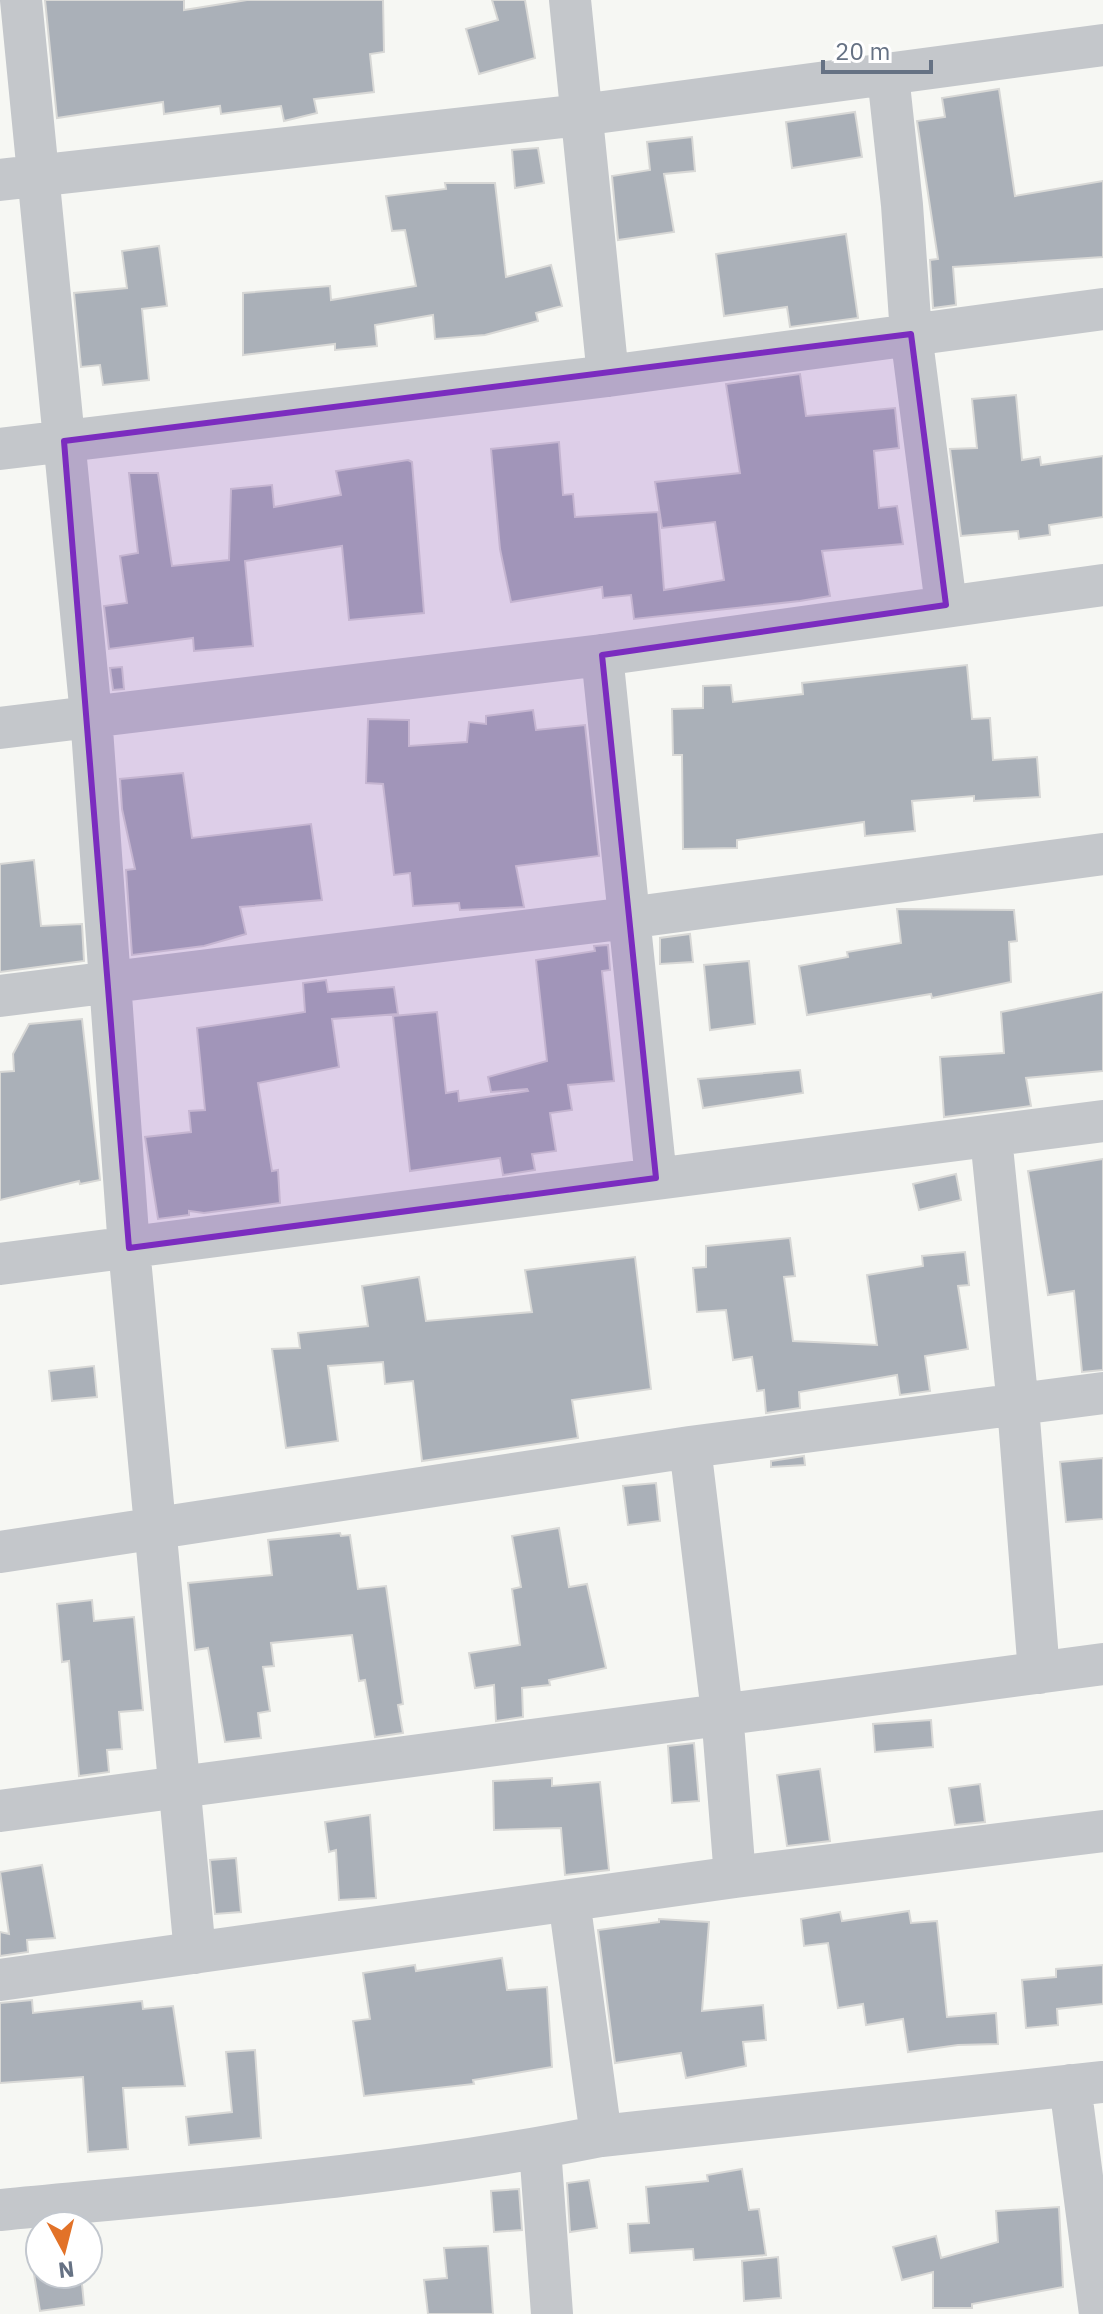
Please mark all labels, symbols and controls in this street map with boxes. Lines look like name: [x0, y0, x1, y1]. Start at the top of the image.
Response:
scale bar: [823, 24, 931, 74]
text: 20 m: [835, 35, 890, 67]
north arrow: [24, 2210, 104, 2290]
text: N: [57, 2255, 76, 2286]

